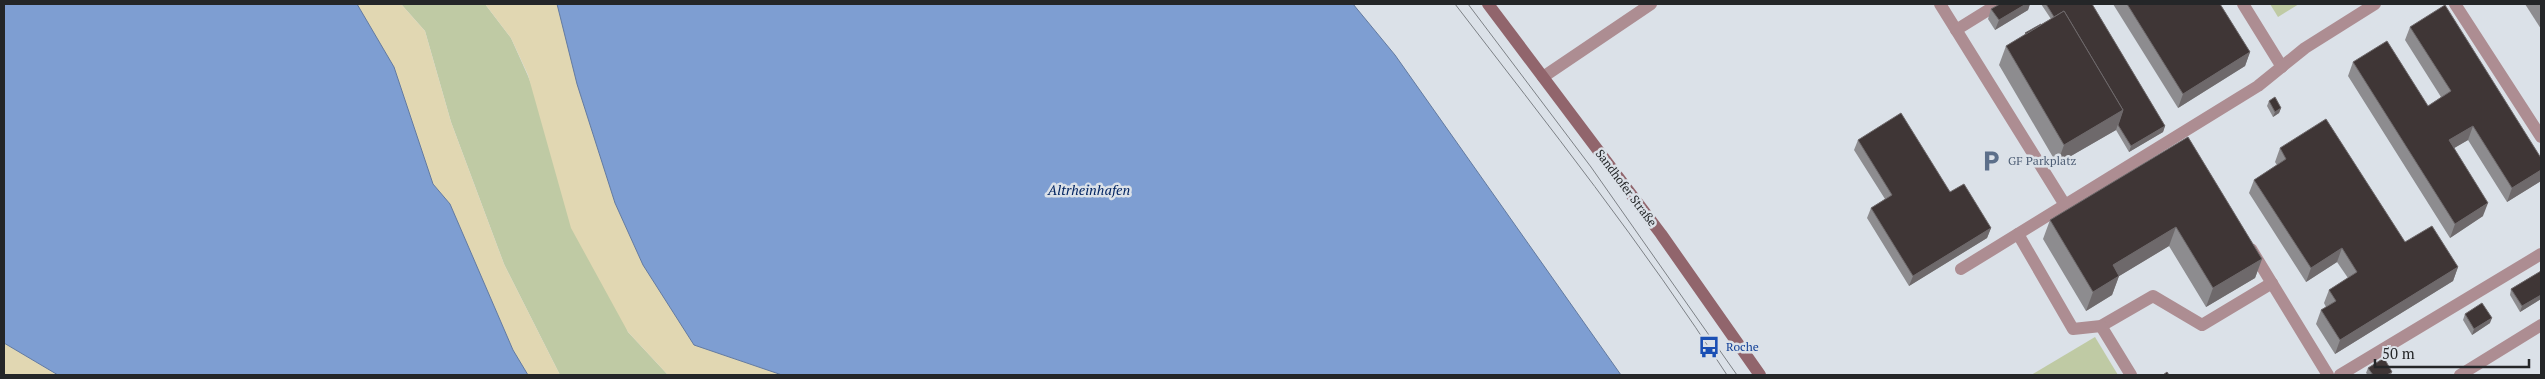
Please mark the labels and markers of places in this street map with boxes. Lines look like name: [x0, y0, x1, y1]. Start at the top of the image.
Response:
parking icon: GF Parkplatz: [1978, 148, 2004, 174]
place label: GF Parkplatz: [2008, 153, 2077, 168]
bus stop icon: Roche: [1696, 334, 1722, 360]
place label: Roche: [1726, 339, 1759, 354]

